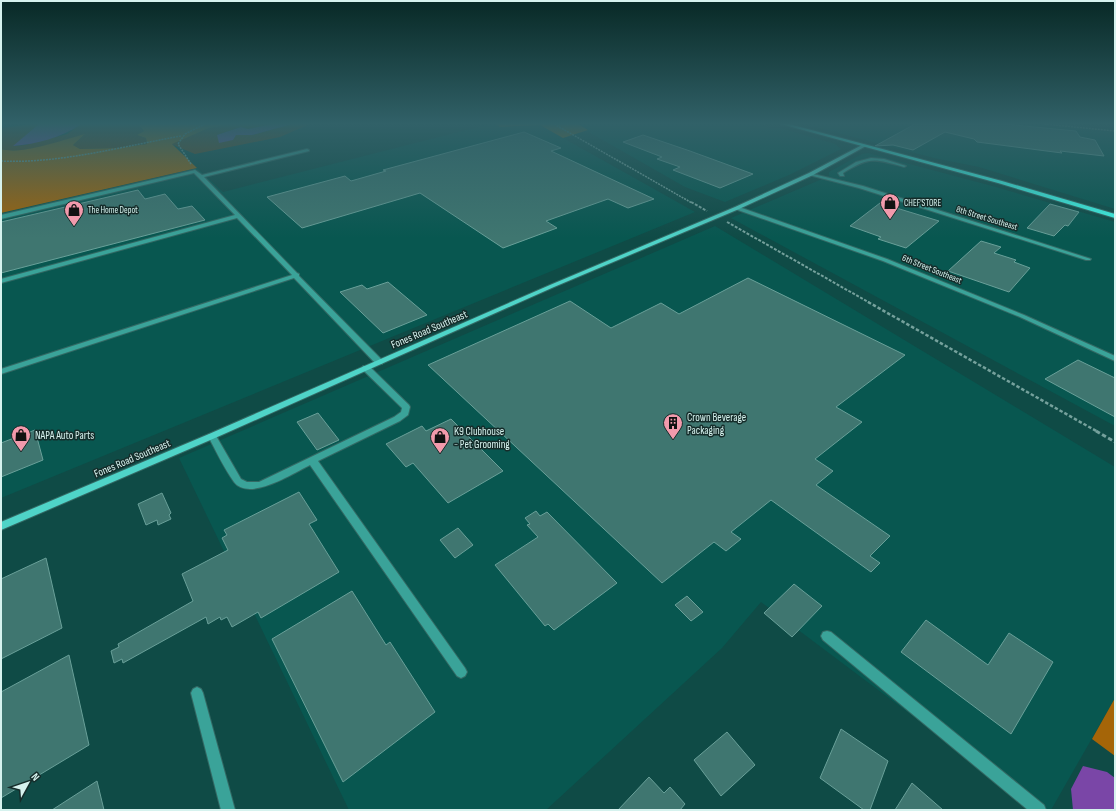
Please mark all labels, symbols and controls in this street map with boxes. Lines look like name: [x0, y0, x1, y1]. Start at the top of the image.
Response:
shop icon: CHEF'STORE: [879, 192, 901, 220]
place label: CHEF'STORE: [904, 198, 941, 209]
shop icon: The Home Depot: [63, 199, 85, 227]
street label: 8th Street Southeast: [955, 204, 1019, 233]
place label: The Home Depot: [88, 205, 138, 216]
street label: 6th Street Southeast: [900, 252, 963, 287]
street label: Fones Road Southeast: [389, 307, 470, 351]
place label: Crown Beverage Packaging: [687, 411, 746, 437]
building icon: Crown Beverage Packaging: [662, 412, 684, 440]
shop icon: NAPA Auto Parts: [10, 424, 32, 452]
place label: K9 Clubhouse - Pet Grooming: [454, 425, 510, 451]
shop icon: K9 Clubhouse - Pet Grooming: [429, 426, 451, 454]
place label: NAPA Auto Parts: [35, 429, 94, 442]
street label: Fones Road Southeast: [92, 436, 173, 480]
north arrow: [8, 763, 48, 803]
text: N: [28, 770, 42, 783]

